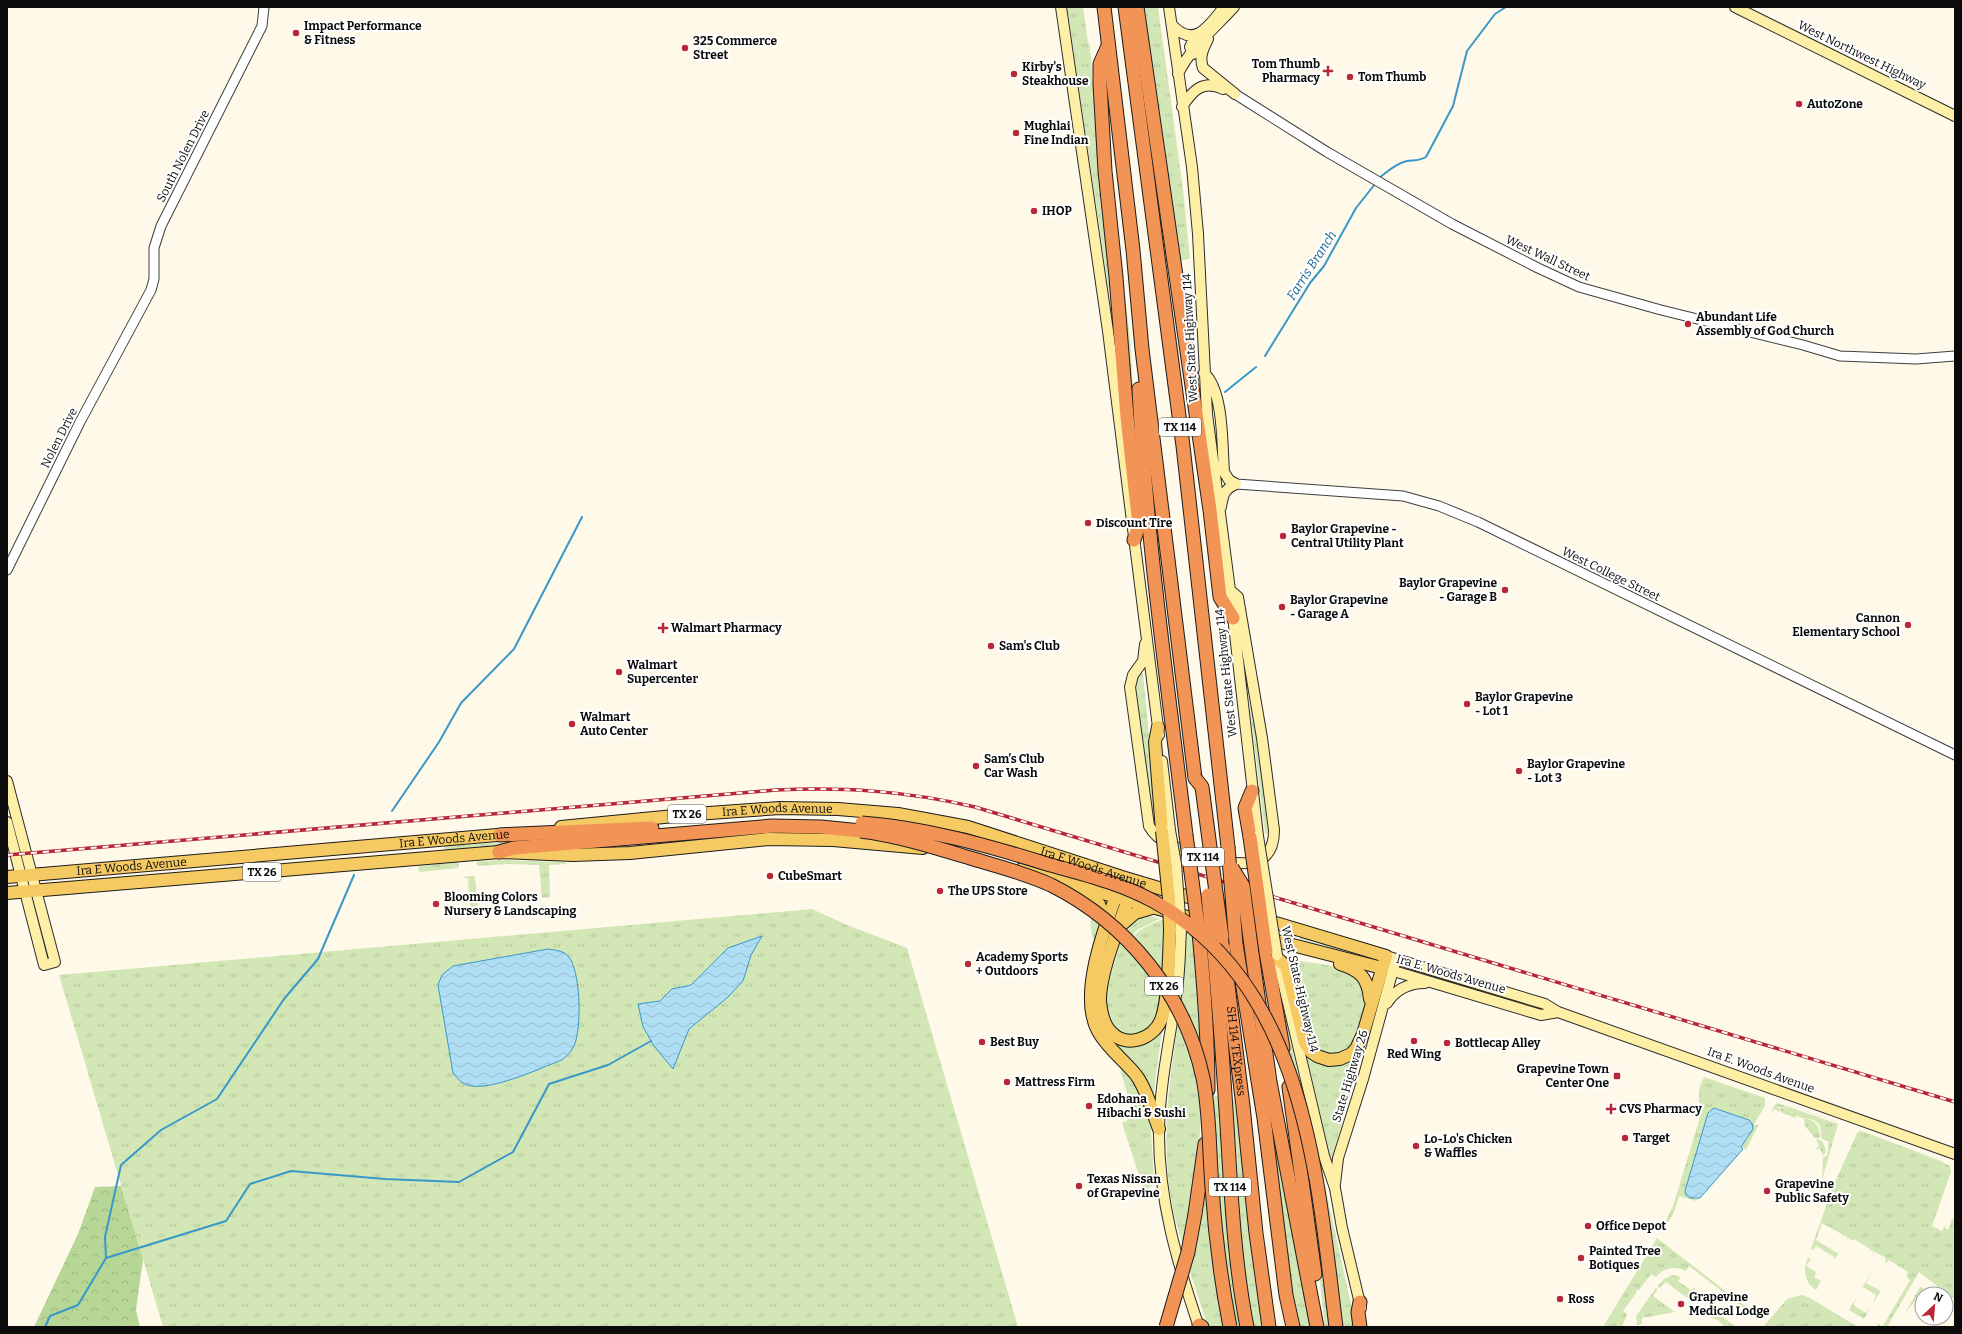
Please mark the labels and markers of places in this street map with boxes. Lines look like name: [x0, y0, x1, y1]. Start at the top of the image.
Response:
place label: Impact Performance & Fitness: [304, 19, 422, 47]
marker: Impact Performance & Fitness: [291, 28, 301, 38]
place label: 325 Commerce Street: [693, 34, 778, 62]
marker: 325 Commerce Street: [680, 43, 690, 53]
place label: Tom Thumb Pharmacy: [1252, 57, 1320, 85]
place label: Kirby's Steakhouse: [1022, 60, 1089, 88]
marker: Tom Thumb Pharmacy: [1323, 66, 1333, 76]
marker: Kirby's Steakhouse: [1009, 69, 1019, 79]
place label: Tom Thumb: [1358, 70, 1426, 84]
marker: Tom Thumb: [1345, 72, 1355, 82]
place label: AutoZone: [1807, 97, 1863, 111]
marker: AutoZone: [1794, 99, 1804, 109]
place label: Mughlai Fine Indian: [1024, 119, 1089, 147]
marker: Mughlai Fine Indian: [1011, 128, 1021, 138]
place label: IHOP: [1042, 204, 1073, 218]
marker: IHOP: [1029, 206, 1039, 216]
place label: Abundant Life Assembly of God Church: [1696, 310, 1834, 338]
marker: Abundant Life Assembly of God Church: [1683, 319, 1693, 329]
place label: Discount Tire: [1096, 516, 1173, 530]
marker: Discount Tire: [1083, 518, 1093, 528]
place label: Baylor Grapevine - Central Utility Plant: [1291, 522, 1404, 550]
marker: Baylor Grapevine - Central Utility Plant: [1278, 531, 1288, 541]
place label: Baylor Grapevine - Garage B: [1399, 576, 1497, 604]
marker: Baylor Grapevine - Garage B: [1500, 585, 1510, 595]
place label: Baylor Grapevine - Garage A: [1290, 593, 1388, 621]
marker: Baylor Grapevine - Garage A: [1277, 602, 1287, 612]
place label: Cannon Elementary School: [1792, 611, 1900, 639]
marker: Cannon Elementary School: [1903, 620, 1913, 630]
place label: Walmart Pharmacy: [671, 621, 782, 635]
marker: Walmart Pharmacy: [658, 623, 668, 633]
place label: Sam's Club: [999, 639, 1060, 653]
marker: Sam's Club: [986, 641, 996, 651]
place label: Walmart Supercenter: [627, 658, 698, 686]
marker: Walmart Supercenter: [614, 667, 624, 677]
place label: Baylor Grapevine - Lot 1: [1475, 690, 1573, 718]
marker: Baylor Grapevine - Lot 1: [1462, 699, 1472, 709]
place label: Walmart Auto Center: [580, 710, 648, 738]
marker: Walmart Auto Center: [567, 719, 577, 729]
place label: Sam’s Club Car Wash: [984, 752, 1044, 780]
place label: Baylor Grapevine - Lot 3: [1527, 757, 1625, 785]
marker: Sam’s Club Car Wash: [971, 761, 981, 771]
marker: Baylor Grapevine - Lot 3: [1514, 766, 1524, 776]
place label: CubeSmart: [778, 869, 842, 883]
marker: CubeSmart: [765, 871, 775, 881]
place label: The UPS Store: [948, 884, 1028, 898]
marker: The UPS Store: [935, 886, 945, 896]
place label: Blooming Colors Nursery & Landscaping: [444, 890, 577, 918]
marker: Blooming Colors Nursery & Landscaping: [431, 899, 441, 909]
place label: Academy Sports + Outdoors: [976, 950, 1068, 978]
marker: Academy Sports + Outdoors: [963, 959, 973, 969]
place label: Best Buy: [990, 1035, 1039, 1049]
marker: Red Wing: [1409, 1036, 1419, 1046]
place label: Bottlecap Alley: [1455, 1036, 1541, 1050]
marker: Best Buy: [977, 1037, 987, 1047]
marker: Bottlecap Alley: [1442, 1038, 1452, 1048]
place label: Red Wing: [1387, 1047, 1441, 1061]
place label: Grapevine Town Center One: [1517, 1062, 1609, 1090]
marker: Grapevine Town Center One: [1612, 1071, 1622, 1081]
place label: Mattress Firm: [1015, 1075, 1096, 1089]
marker: Mattress Firm: [1002, 1077, 1012, 1087]
place label: Edohana Hibachi & Sushi: [1097, 1092, 1186, 1120]
marker: Edohana Hibachi & Sushi: [1084, 1101, 1094, 1111]
place label: CVS Pharmacy: [1619, 1102, 1702, 1116]
marker: CVS Pharmacy: [1606, 1104, 1616, 1114]
place label: Target: [1633, 1131, 1670, 1145]
place label: Lo-Lo's Chicken & Waffles: [1424, 1132, 1513, 1160]
marker: Target: [1620, 1133, 1630, 1143]
marker: Lo-Lo's Chicken & Waffles: [1411, 1141, 1421, 1151]
place label: Texas Nissan of Grapevine: [1087, 1172, 1161, 1200]
place label: Grapevine Public Safety: [1775, 1177, 1849, 1205]
marker: Texas Nissan of Grapevine: [1074, 1181, 1084, 1191]
marker: Grapevine Public Safety: [1762, 1186, 1772, 1196]
place label: Office Depot: [1596, 1219, 1667, 1233]
marker: Office Depot: [1583, 1221, 1593, 1231]
place label: Painted Tree Botiques: [1589, 1244, 1661, 1272]
marker: Painted Tree Botiques: [1576, 1253, 1586, 1263]
place label: Grapevine Medical Lodge: [1689, 1290, 1770, 1318]
place label: Ross: [1568, 1292, 1595, 1306]
marker: Ross: [1555, 1294, 1565, 1304]
marker: Grapevine Medical Lodge: [1676, 1299, 1686, 1309]

